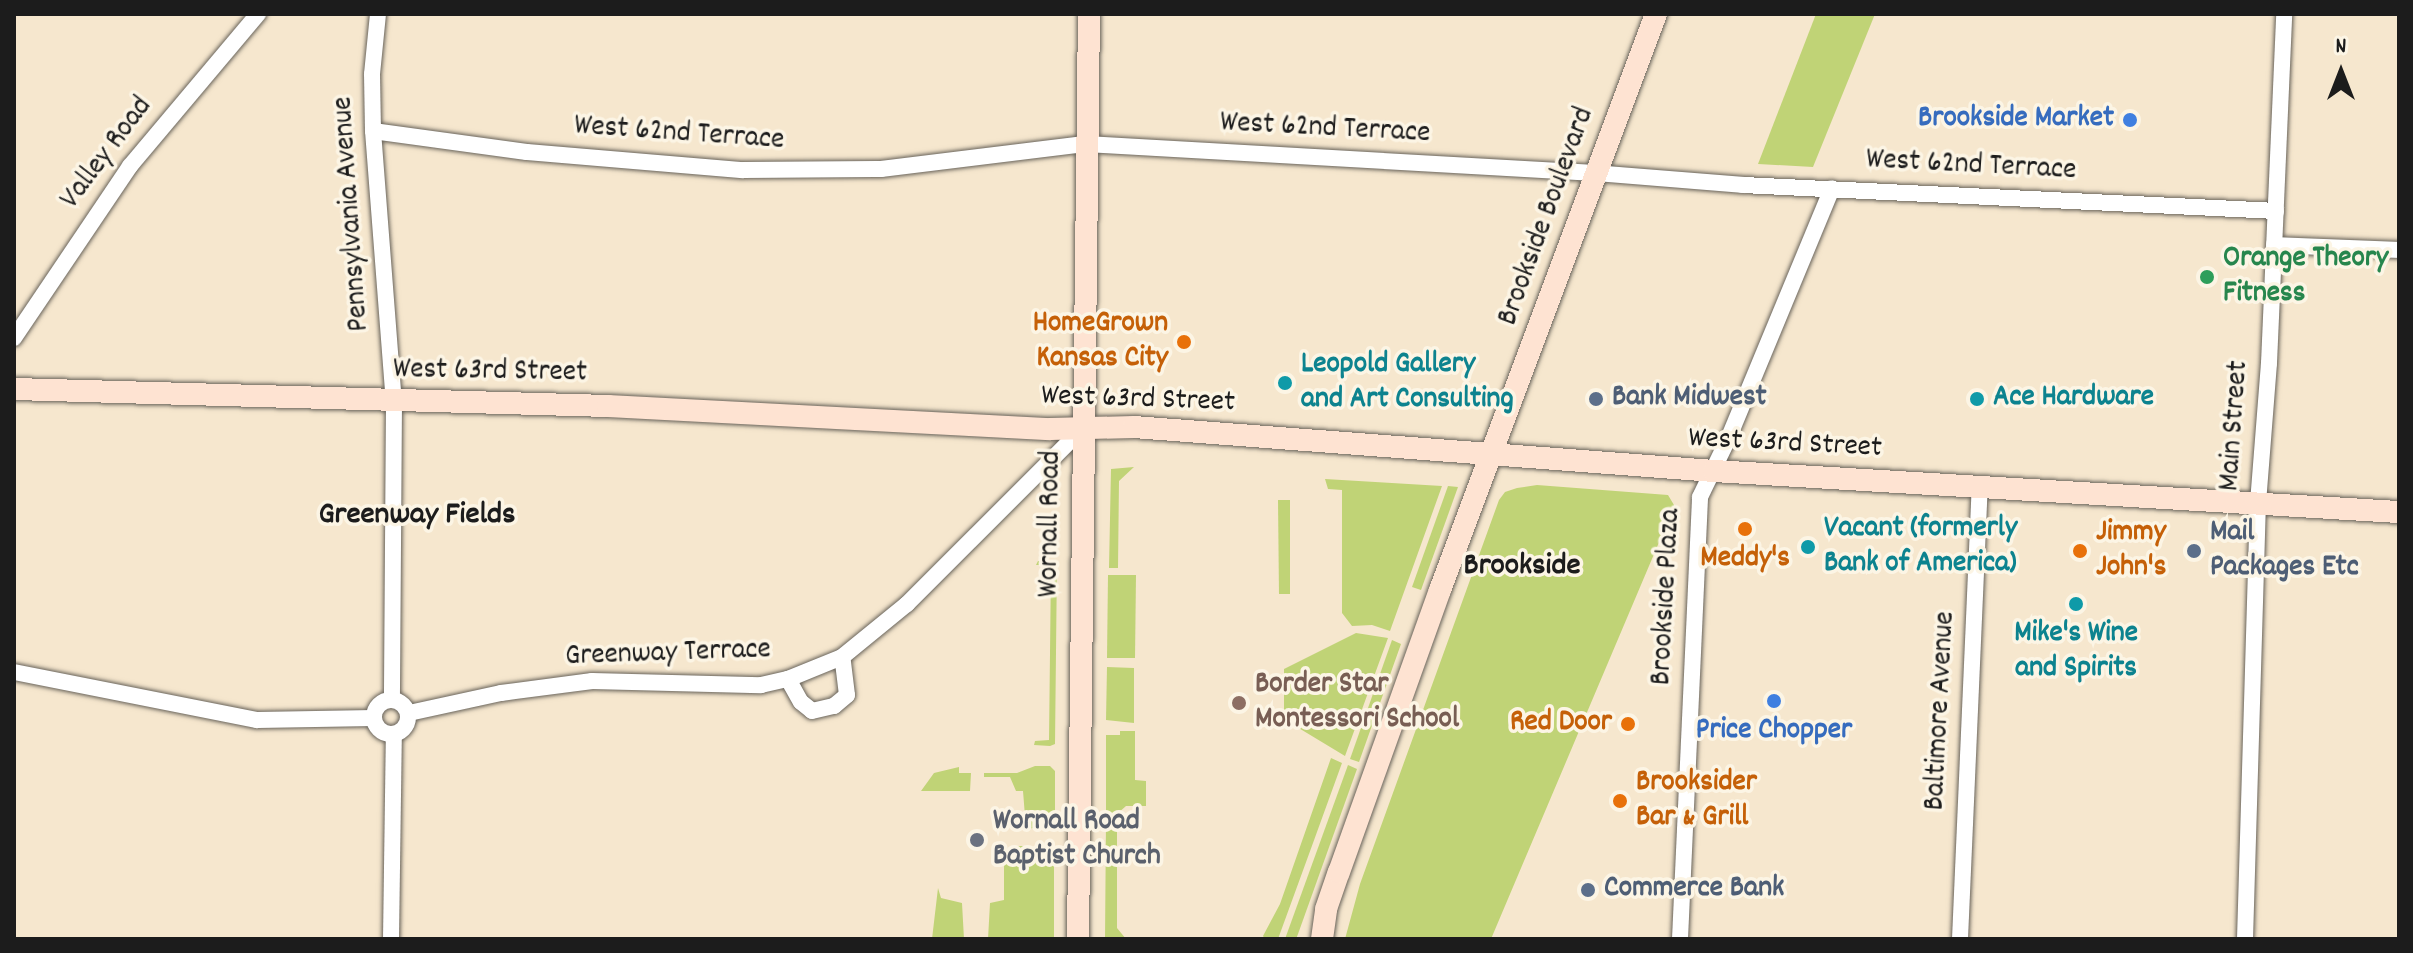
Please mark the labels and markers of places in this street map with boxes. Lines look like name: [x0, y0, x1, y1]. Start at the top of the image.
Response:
place label: Brookside Market: [1918, 102, 2114, 138]
marker: Brookside Market: [2121, 111, 2139, 129]
place label: Orange Theory Fitness: [2223, 242, 2388, 312]
marker: Orange Theory Fitness: [2198, 268, 2216, 286]
place label: HomeGrown Kansas City: [1033, 307, 1168, 378]
marker: HomeGrown Kansas City: [1175, 333, 1193, 351]
place label: Leopold Gallery and Art Consulting: [1301, 348, 1514, 418]
marker: Leopold Gallery and Art Consulting: [1276, 374, 1294, 392]
place label: Bank Midwest: [1612, 381, 1767, 417]
place label: Ace Hardware: [1993, 381, 2154, 417]
marker: Bank Midwest: [1587, 390, 1605, 408]
marker: Ace Hardware: [1968, 390, 1986, 408]
place label: Vacant (formerly Bank of America): [1824, 512, 2017, 582]
place label: Jimmy John's: [2096, 516, 2166, 586]
place label: Mail Packages Etc: [2210, 516, 2359, 586]
marker: Meddy's: [1736, 520, 1754, 538]
marker: Vacant (formerly Bank of America): [1799, 538, 1817, 556]
place label: Meddy's: [1700, 542, 1790, 578]
marker: Jimmy John's: [2071, 542, 2089, 560]
marker: Mail Packages Etc: [2185, 542, 2203, 560]
marker: Mike's Wine and Spirits: [2067, 595, 2085, 613]
place label: Mike's Wine and Spirits: [2014, 617, 2138, 688]
place label: Border Star Montessori School: [1255, 668, 1459, 738]
marker: Price Chopper: [1765, 692, 1783, 710]
marker: Border Star Montessori School: [1230, 694, 1248, 712]
place label: Red Door: [1510, 706, 1612, 742]
place label: Price Chopper: [1696, 714, 1852, 750]
marker: Red Door: [1619, 715, 1637, 733]
place label: Brooksider Bar & Grill: [1636, 766, 1757, 836]
marker: Brooksider Bar & Grill: [1611, 792, 1629, 810]
place label: Wornall Road Baptist Church: [993, 805, 1161, 876]
marker: Wornall Road Baptist Church: [968, 831, 986, 849]
place label: Commerce Bank: [1604, 872, 1784, 908]
marker: Commerce Bank: [1579, 881, 1597, 899]

